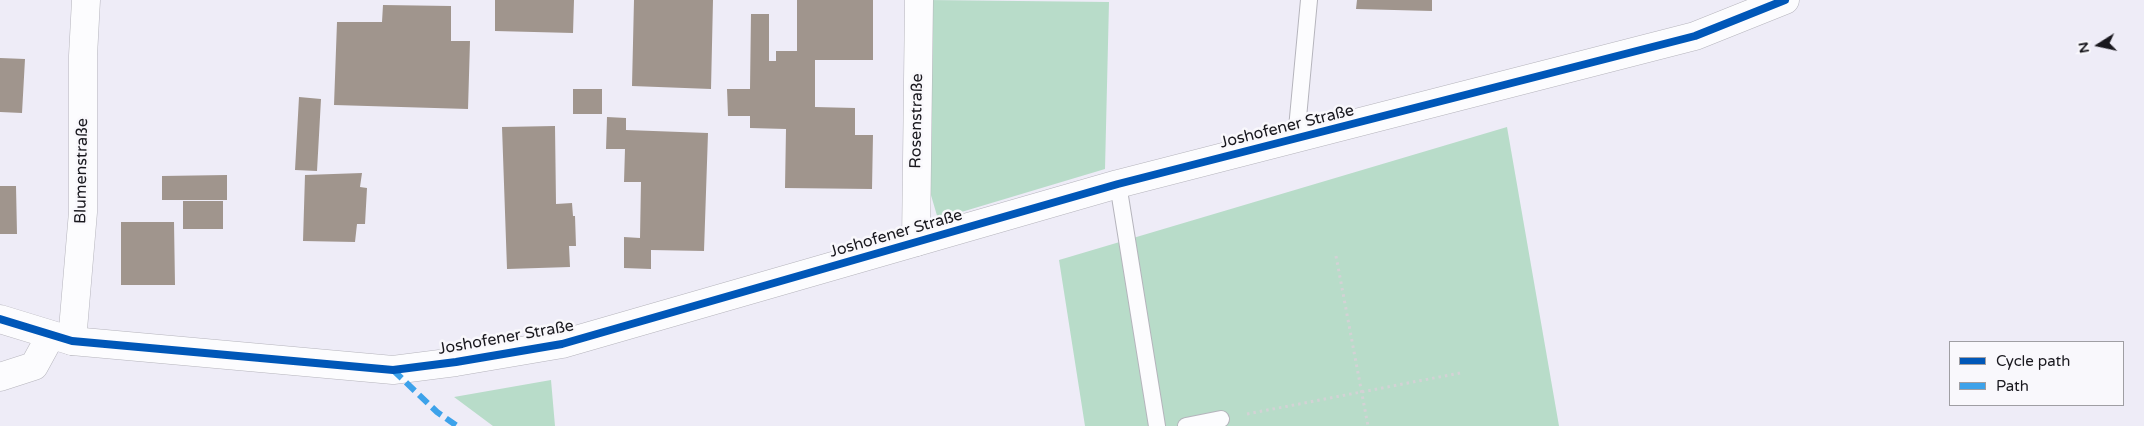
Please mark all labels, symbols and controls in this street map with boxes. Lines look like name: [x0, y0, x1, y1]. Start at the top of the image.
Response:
north arrow: [2074, 20, 2124, 70]
text: N: [2074, 41, 2093, 55]
street label: Rosenstraße: [907, 73, 927, 169]
street label: Joshofener Straße: [1218, 101, 1356, 153]
street label: Blumenstraße: [71, 118, 93, 224]
street label: Joshofener Straße: [827, 206, 965, 262]
street label: Joshofener Straße: [437, 317, 575, 359]
legend: [1949, 341, 2124, 406]
text: Cycle path: [1996, 352, 2070, 370]
text: Path: [1996, 377, 2029, 395]

